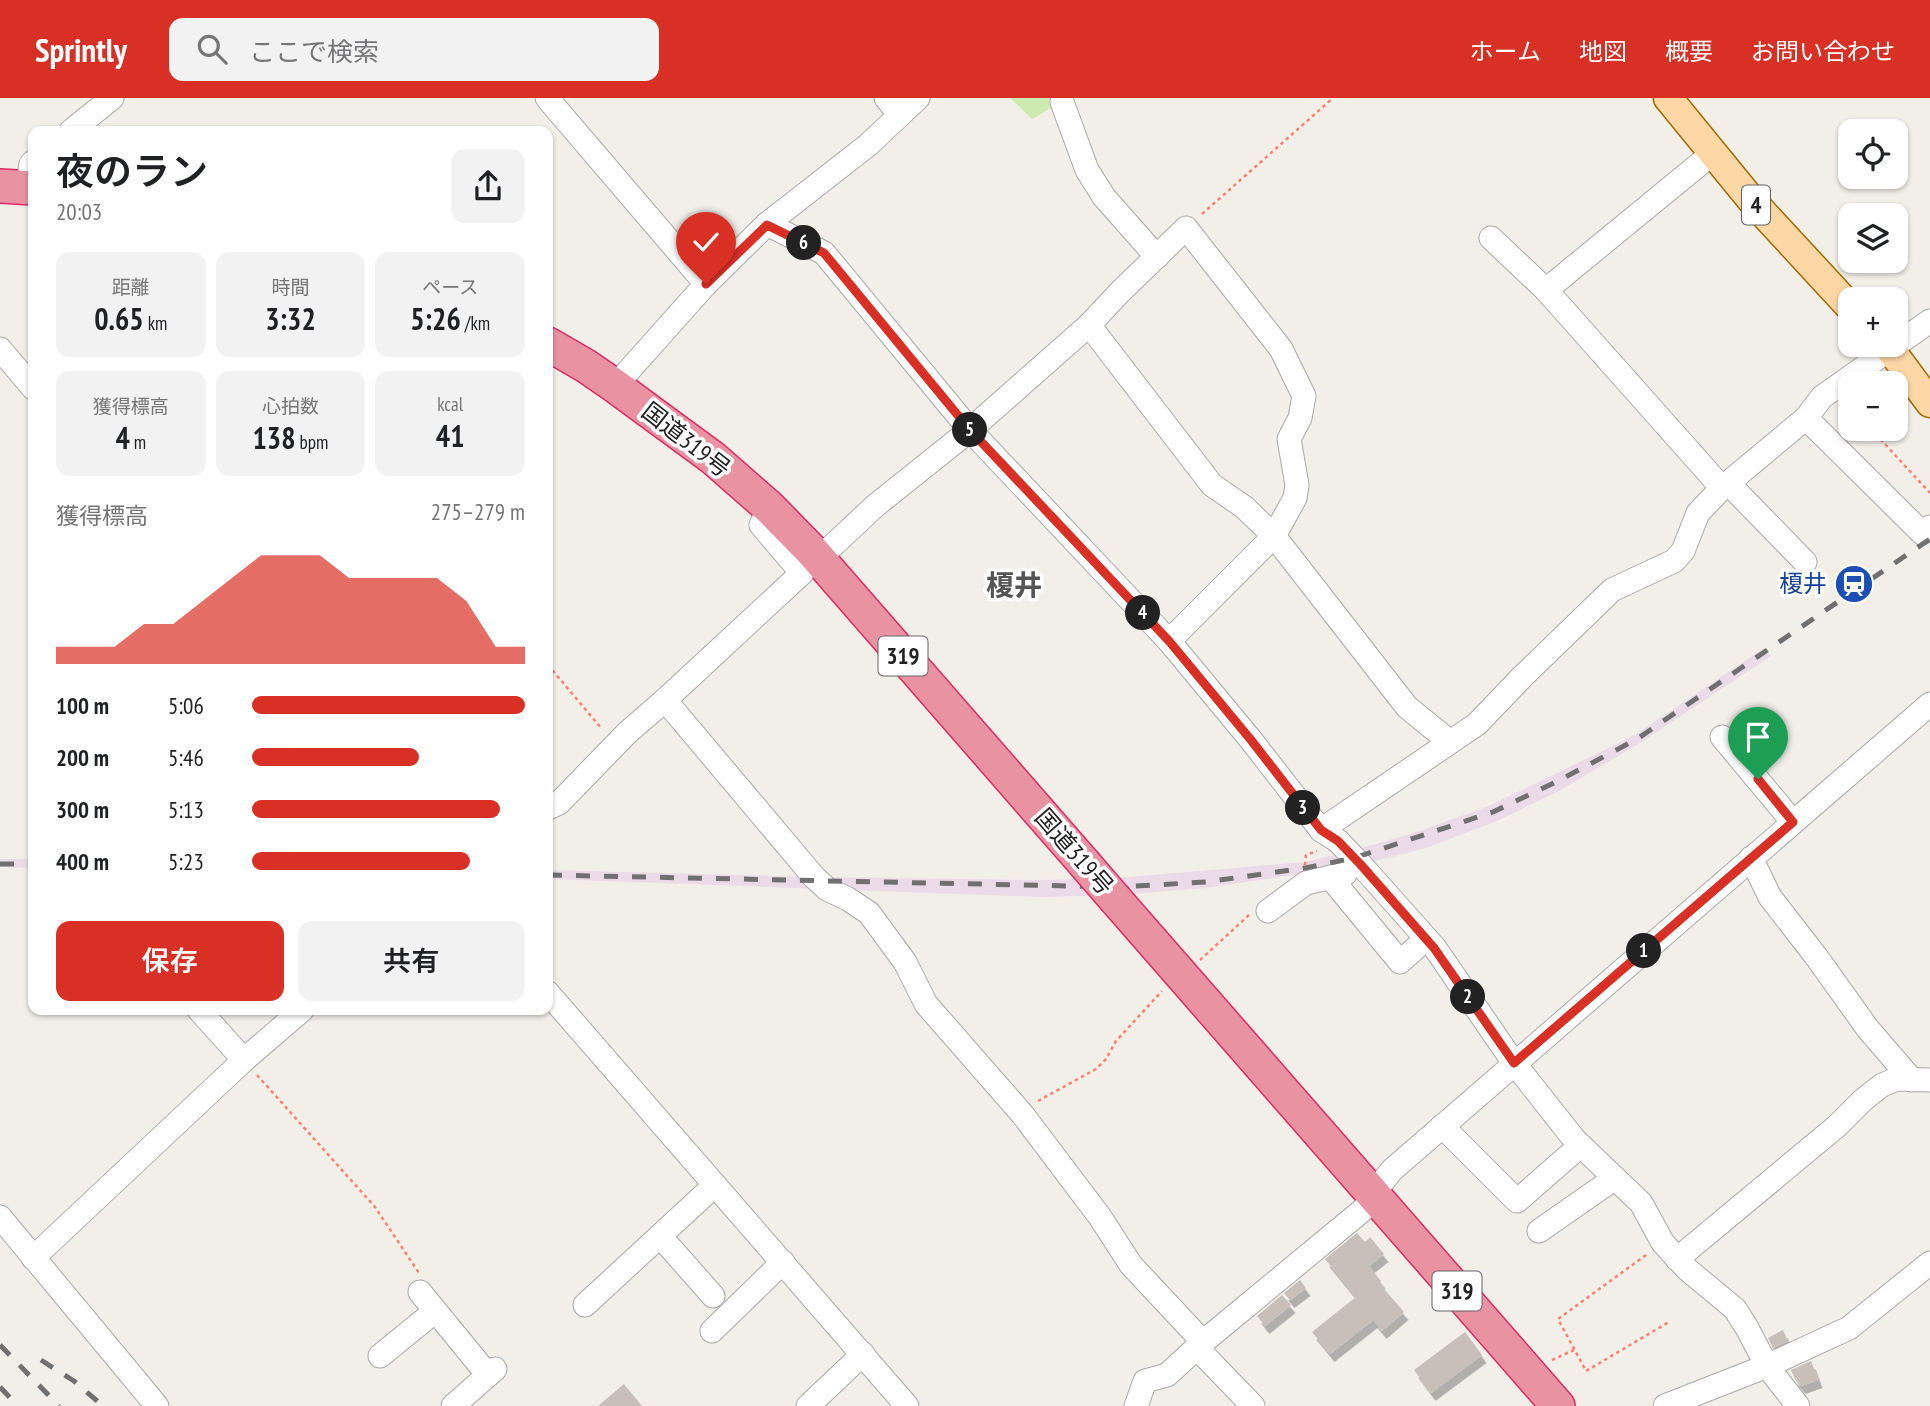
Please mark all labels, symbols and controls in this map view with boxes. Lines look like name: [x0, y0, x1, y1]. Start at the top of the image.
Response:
search box: [169, 18, 659, 81]
text: Sprintly: [35, 28, 127, 71]
icon: search: [193, 30, 231, 68]
text: ここで検索: [249, 35, 379, 68]
text: ホーム: [1470, 36, 1541, 67]
text: 地図: [1579, 36, 1627, 67]
text: 概要: [1665, 36, 1713, 67]
text: お問い合わせ: [1751, 36, 1895, 67]
map controls: [1838, 119, 1908, 441]
button: locate: [1838, 119, 1908, 189]
text: 夜のラン: [56, 146, 208, 195]
button: share: [451, 149, 525, 223]
road number: 4: [1742, 186, 1770, 225]
text: 20:03: [56, 197, 102, 226]
button: layers: [1838, 203, 1908, 273]
pin: [676, 212, 736, 284]
icon: check: [687, 223, 725, 261]
pin: 6: [786, 226, 822, 260]
text: 6: [799, 230, 808, 254]
text: 距離: [112, 275, 150, 299]
text: 時間: [271, 275, 310, 299]
text: ペース: [422, 275, 478, 299]
button: +: [1838, 287, 1908, 357]
text: 0.65: [94, 299, 144, 338]
text: 3:32: [265, 299, 316, 338]
text: 5:26: [410, 299, 461, 338]
text: km: [144, 311, 167, 335]
text: /km: [461, 311, 490, 335]
button: −: [1838, 371, 1908, 441]
text: kcal: [437, 392, 463, 416]
text: 獲得標高: [93, 394, 169, 418]
text: 心拍数: [262, 394, 319, 418]
street label: 国道319号: [636, 395, 737, 484]
pin: 5: [953, 412, 988, 448]
text: 41: [436, 416, 465, 455]
text: 5: [965, 417, 974, 441]
text: 4: [115, 418, 130, 457]
text: 138: [253, 418, 296, 457]
text: m: [130, 430, 146, 454]
text: bpm: [296, 430, 328, 454]
text: 275–279 m: [431, 497, 525, 526]
text: 獲得標高: [56, 501, 148, 530]
station icon: 榎井: [1833, 563, 1875, 605]
district label: 榎井: [986, 566, 1042, 603]
place label: 榎井: [1779, 568, 1827, 599]
pin: 4: [1126, 596, 1160, 630]
text: 4: [1138, 600, 1147, 624]
road number: 319: [878, 636, 928, 676]
text: 100 m: [56, 691, 109, 720]
text: 5:06: [168, 691, 204, 720]
pin: [1728, 707, 1788, 779]
icon: arrive: [1739, 718, 1777, 756]
text: 200 m: [56, 743, 109, 772]
text: 5:46: [168, 743, 204, 772]
pin: 3: [1286, 790, 1320, 826]
text: 300 m: [56, 795, 109, 824]
text: 5:13: [168, 795, 204, 824]
text: 3: [1298, 795, 1307, 819]
street label: 国道319号: [1028, 802, 1120, 901]
text: 400 m: [56, 847, 109, 876]
text: 5:23: [168, 847, 204, 876]
button: 保存: [56, 921, 284, 1001]
button: 共有: [298, 921, 525, 1001]
pin: 1: [1626, 934, 1662, 968]
text: 1: [1639, 938, 1648, 962]
pin: 2: [1450, 979, 1486, 1014]
text: 2: [1463, 984, 1472, 1008]
road number: 319: [1432, 1272, 1482, 1310]

